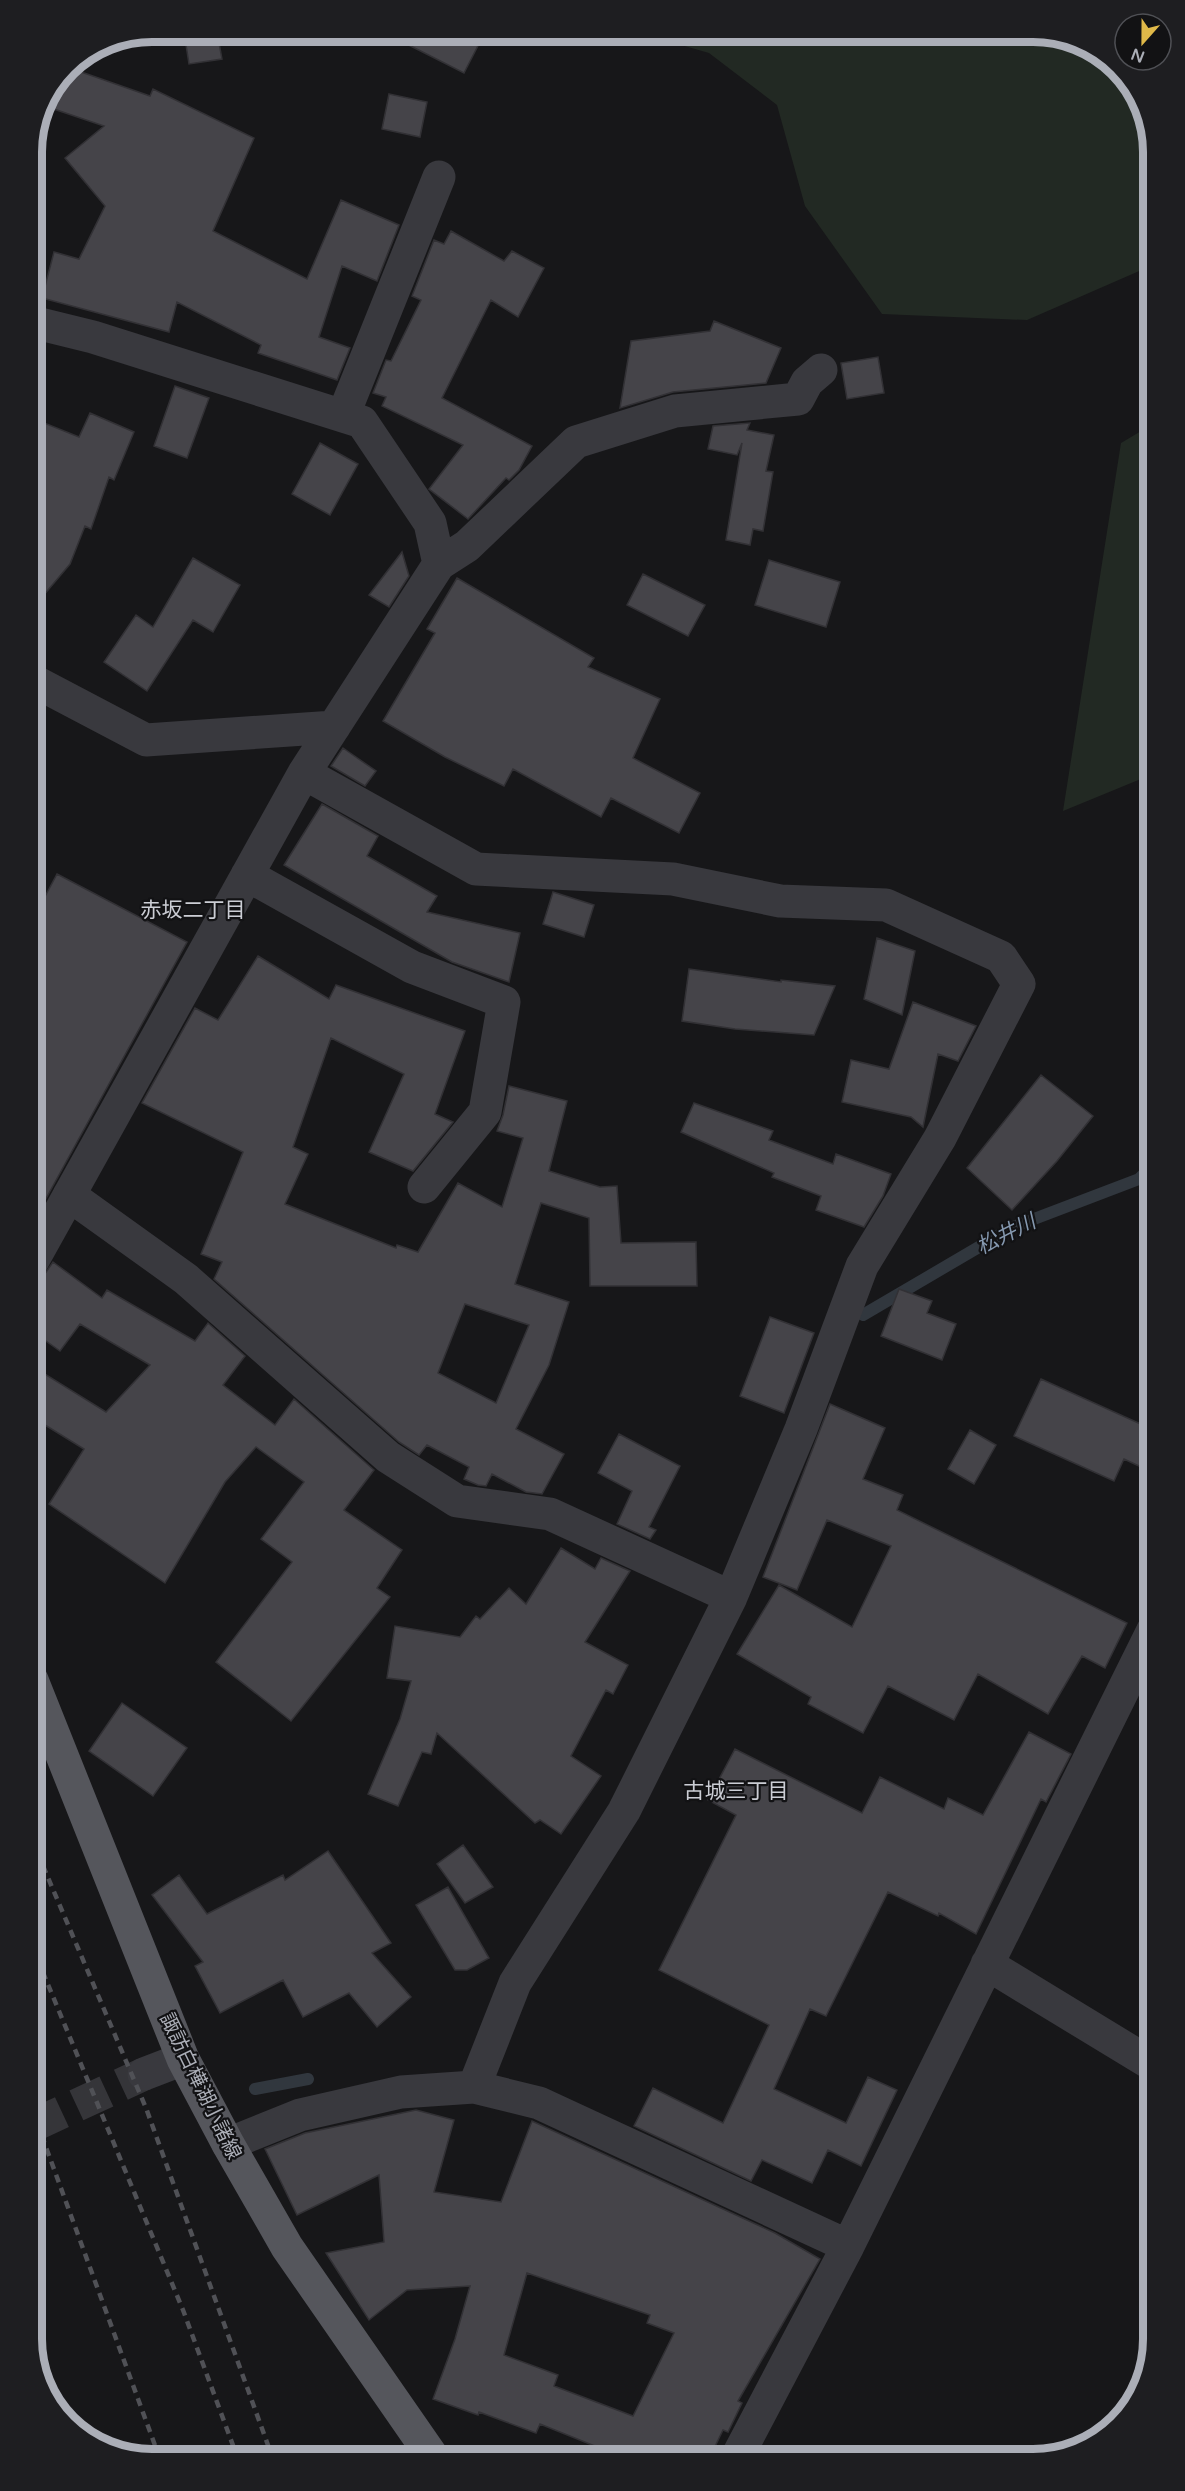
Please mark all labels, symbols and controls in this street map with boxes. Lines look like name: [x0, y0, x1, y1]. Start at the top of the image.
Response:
north arrow: [1113, 12, 1173, 72]
text: N: [1128, 43, 1148, 67]
district label: 赤坂二丁目: [141, 898, 246, 923]
water label: 松井川: [972, 1208, 1042, 1260]
district label: 古城三丁目: [684, 1779, 789, 1804]
street label: 諏訪白樺湖小諸線: [154, 2009, 246, 2164]

